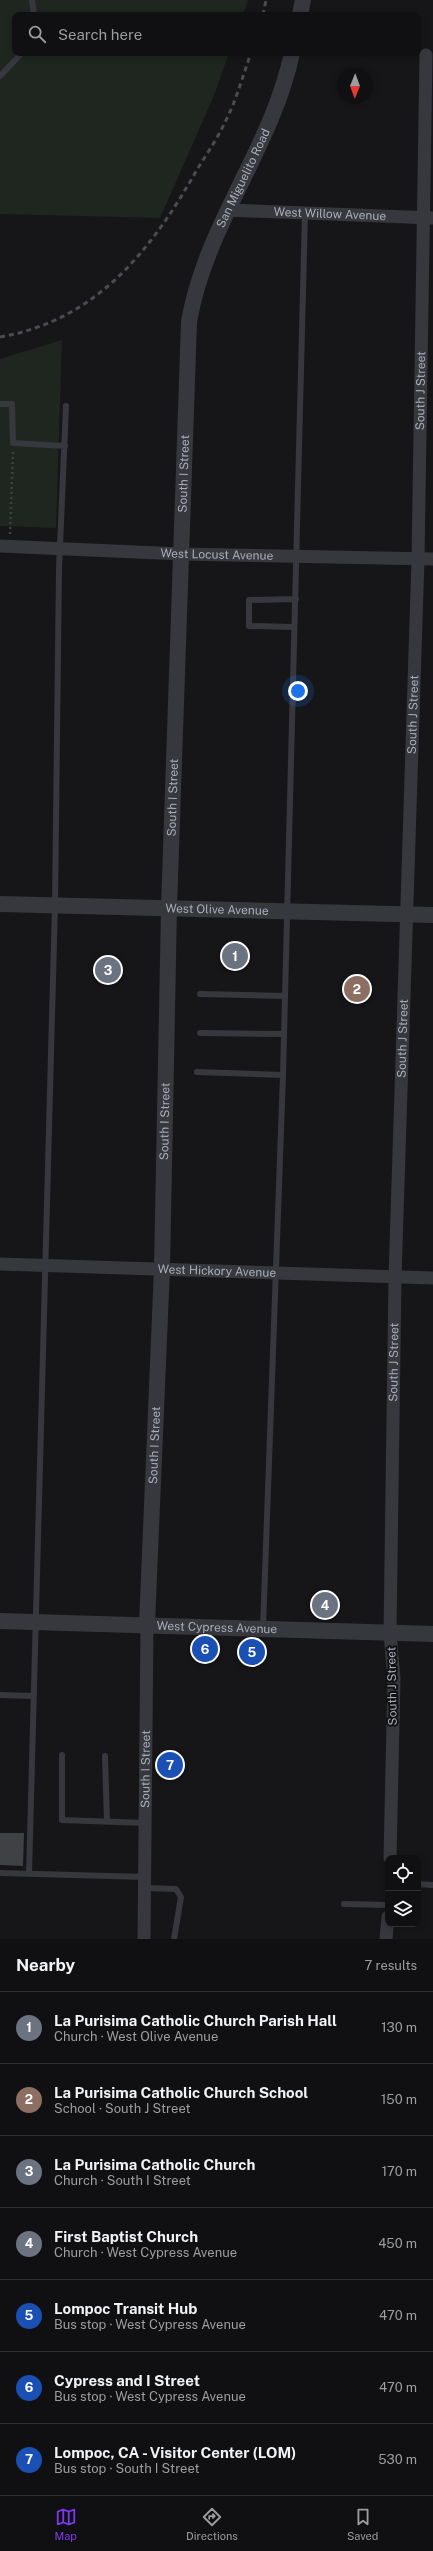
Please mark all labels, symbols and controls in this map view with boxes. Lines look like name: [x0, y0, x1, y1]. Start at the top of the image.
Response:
search box: [12, 12, 421, 56]
icon: search: [26, 23, 48, 45]
text: Search here: [58, 26, 142, 43]
north arrow: [337, 68, 373, 104]
street label: San Miguelito Road: [214, 126, 273, 230]
street label: West Willow Avenue: [273, 205, 387, 223]
street label: South J Street: [413, 351, 428, 430]
street label: South I Street: [176, 434, 192, 513]
street label: West Locust Avenue: [160, 546, 274, 563]
street label: South J Street: [405, 675, 421, 754]
your location: [288, 681, 308, 701]
street label: South I Street: [164, 758, 181, 837]
street label: West Olive Avenue: [165, 901, 269, 918]
pin: 1: [222, 941, 248, 971]
pin: 3: [95, 955, 121, 985]
pin: 2: [344, 974, 370, 1004]
street label: South J Street: [394, 998, 411, 1078]
street label: South I Street: [157, 1082, 173, 1160]
street label: West Hickory Avenue: [157, 1262, 277, 1280]
street label: South J Street: [386, 1322, 401, 1402]
street label: South I Street: [146, 1406, 163, 1484]
pin: 4: [312, 1590, 338, 1620]
street label: West Cypress Avenue: [156, 1619, 278, 1636]
pin: 6: [192, 1634, 218, 1664]
pin: 5: [239, 1637, 265, 1667]
street label: South J Street: [384, 1646, 400, 1726]
street label: South I Street: [138, 1730, 153, 1808]
pin: 7: [157, 1750, 183, 1780]
map controls: [385, 1855, 421, 1927]
button: locate: [385, 1855, 421, 1891]
button: layers: [385, 1891, 421, 1927]
text: Nearby: [16, 1955, 75, 1975]
text: 7 results: [364, 1958, 417, 1973]
text: La Purisima Catholic Church Parish Hall: [54, 2012, 337, 2029]
text: 1: [26, 2020, 32, 2035]
text: 130 m: [381, 2020, 417, 2035]
text: Church · West Olive Avenue: [54, 2029, 218, 2044]
text: La Purisima Catholic Church School: [54, 2084, 308, 2101]
text: 2: [25, 2092, 33, 2107]
text: 150 m: [381, 2092, 417, 2107]
text: School · South J Street: [54, 2101, 191, 2116]
text: La Purisima Catholic Church: [54, 2156, 255, 2173]
text: 3: [25, 2164, 33, 2179]
text: 170 m: [382, 2164, 417, 2179]
text: Church · South I Street: [54, 2173, 191, 2188]
text: First Baptist Church: [54, 2228, 198, 2245]
text: 4: [25, 2236, 33, 2251]
text: 450 m: [378, 2236, 417, 2251]
text: Church · West Cypress Avenue: [54, 2245, 237, 2260]
text: Lompoc Transit Hub: [54, 2300, 197, 2317]
text: 5: [25, 2308, 33, 2323]
text: 470 m: [379, 2308, 417, 2323]
text: Bus stop · West Cypress Avenue: [54, 2317, 246, 2332]
text: Cypress and I Street: [54, 2372, 200, 2389]
text: 6: [25, 2380, 33, 2395]
text: 470 m: [379, 2380, 417, 2395]
text: Bus stop · West Cypress Avenue: [54, 2389, 246, 2404]
text: Lompoc, CA - Visitor Center (LOM): [54, 2444, 296, 2461]
text: 7: [25, 2452, 33, 2467]
text: 530 m: [378, 2452, 417, 2467]
text: Bus stop · South I Street: [54, 2461, 200, 2476]
tab: Map: [55, 2506, 77, 2542]
tab: Directions: [186, 2506, 238, 2542]
tab: Saved: [347, 2506, 378, 2542]

